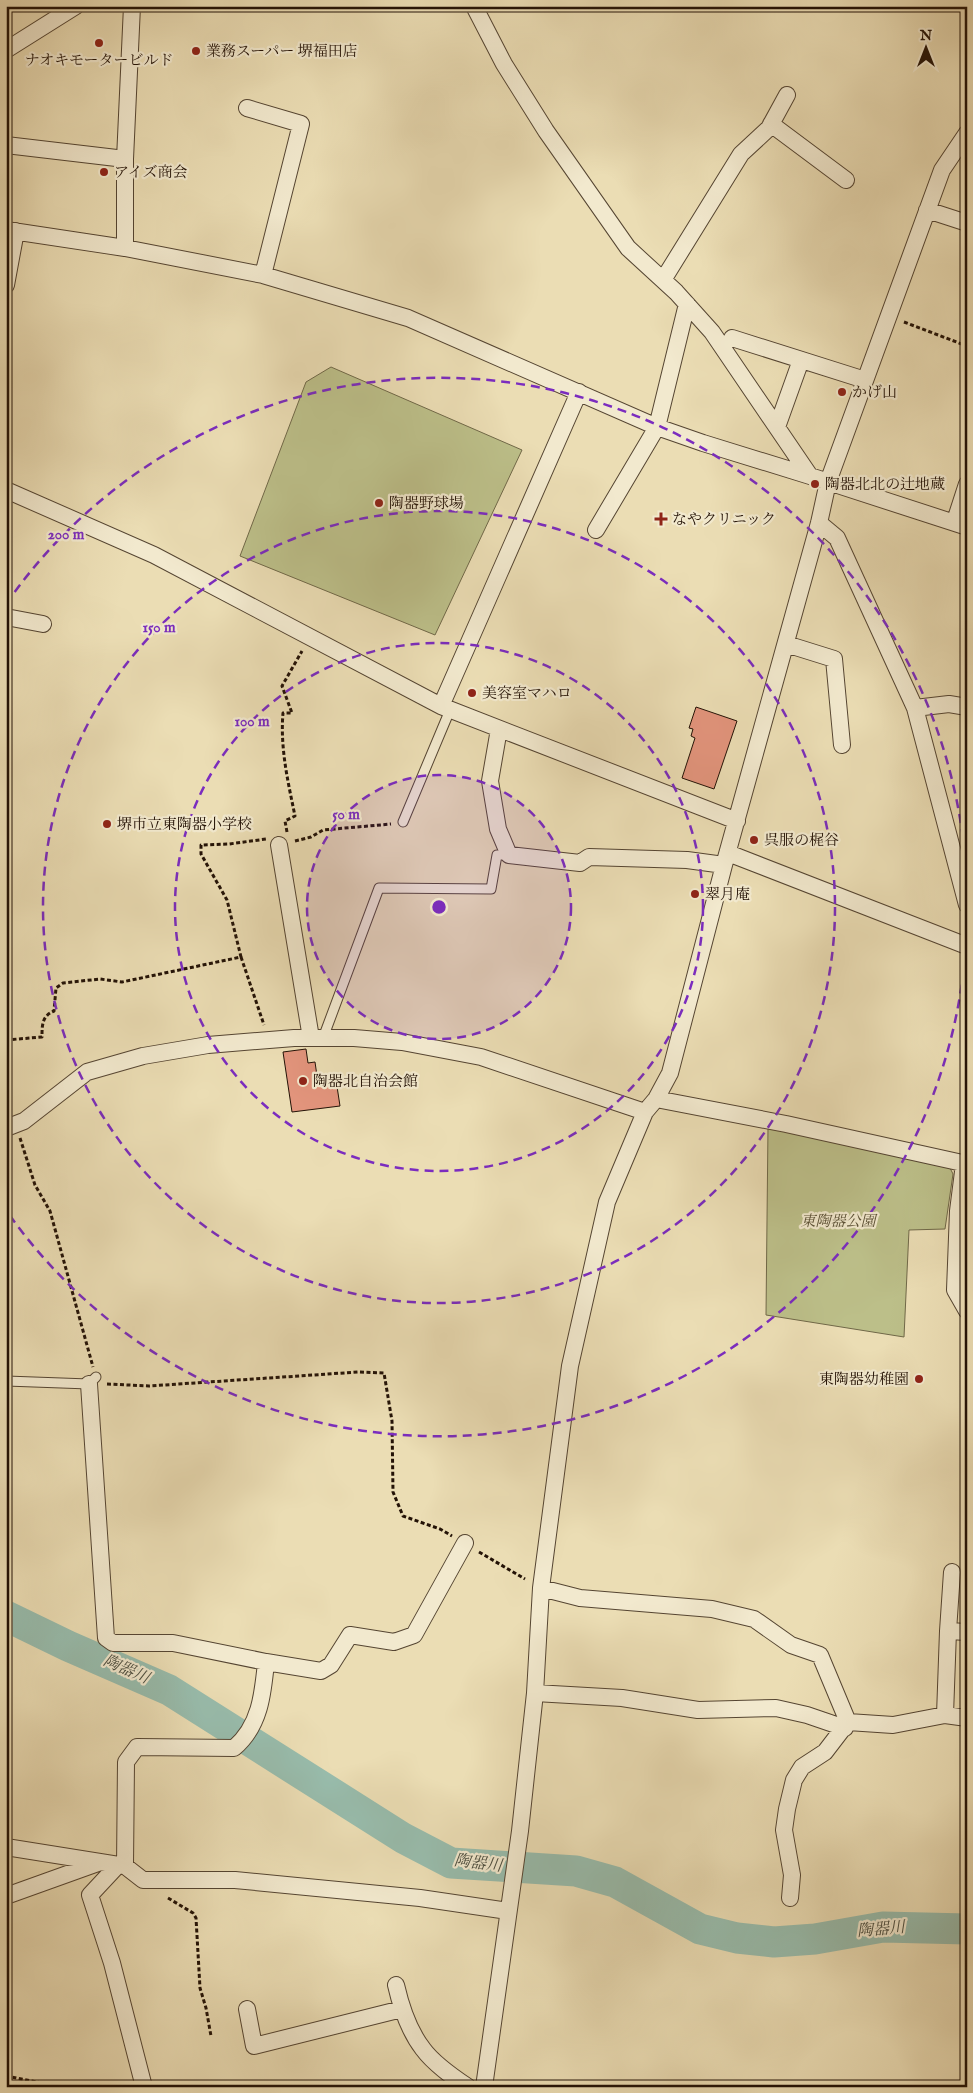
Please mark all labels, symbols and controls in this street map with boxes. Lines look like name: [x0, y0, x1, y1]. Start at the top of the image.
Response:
north arrow: [900, 22, 950, 72]
text: N: [919, 27, 932, 45]
marker: ナオキモータービルド: [93, 37, 105, 49]
place label: 業務スーパー 堺福田店: [206, 42, 358, 61]
marker: 業務スーパー 堺福田店: [190, 45, 202, 57]
place label: ナオキモータービルド: [24, 51, 174, 70]
place label: アイズ商会: [114, 163, 188, 182]
marker: アイズ商会: [98, 166, 110, 178]
place label: かげ山: [852, 383, 897, 402]
marker: かげ山: [836, 386, 848, 398]
place label: 陶器北北の辻地蔵: [825, 475, 945, 494]
marker: 陶器北北の辻地蔵: [809, 478, 821, 490]
place label: 陶器野球場: [389, 494, 464, 513]
marker: 陶器野球場: [373, 497, 385, 509]
place label: なやクリニック: [672, 510, 776, 529]
marker: なやクリニック: [654, 512, 668, 526]
text: 200 m: [48, 525, 85, 544]
text: 150 m: [142, 618, 176, 637]
place label: 美容室マハロ: [482, 684, 572, 703]
marker: 美容室マハロ: [466, 687, 478, 699]
text: 100 m: [234, 712, 270, 731]
text: 50 m: [332, 805, 360, 824]
place label: 堺市立東陶器小学校: [117, 815, 252, 834]
marker: 堺市立東陶器小学校: [101, 818, 113, 830]
place label: 呉服の梶谷: [764, 831, 839, 850]
marker: 呉服の梶谷: [748, 834, 760, 846]
place label: 翠月庵: [705, 885, 750, 904]
marker: 翠月庵: [689, 888, 701, 900]
centre of rings: [430, 898, 448, 916]
place label: 陶器北自治会館: [313, 1072, 418, 1091]
marker: 陶器北自治会館: [297, 1075, 309, 1087]
park label: 東陶器公園: [800, 1212, 878, 1231]
place label: 東陶器幼稚園: [819, 1370, 909, 1389]
marker: 東陶器幼稚園: [913, 1373, 925, 1385]
water label: 陶器川: [100, 1651, 154, 1690]
water label: 陶器川: [453, 1851, 505, 1877]
water label: 陶器川: [856, 1918, 908, 1942]

